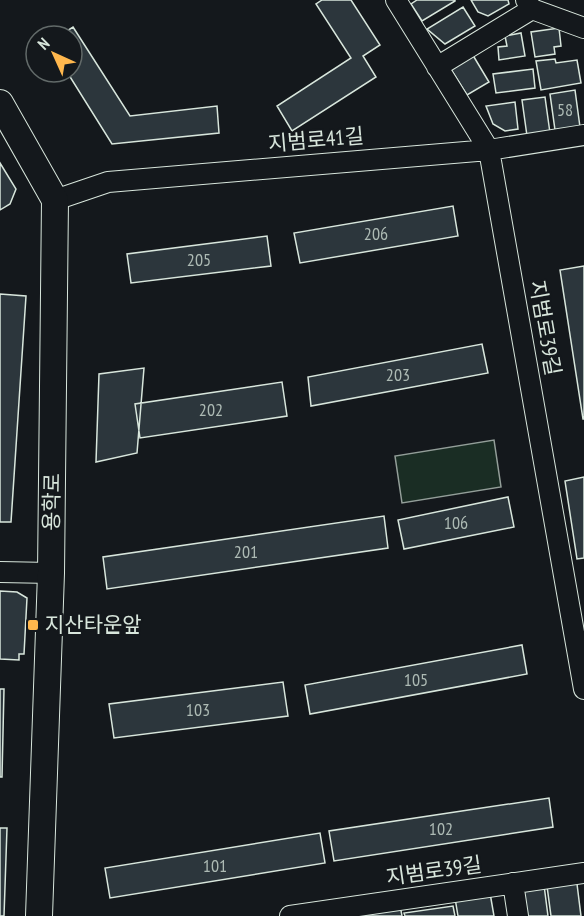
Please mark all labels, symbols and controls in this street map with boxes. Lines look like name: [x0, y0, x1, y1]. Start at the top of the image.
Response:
north arrow: [24, 24, 84, 84]
text: N: [33, 33, 54, 54]
house number: 58: [557, 98, 573, 121]
street label: 지범로41길: [267, 122, 365, 157]
house number: 206: [364, 222, 388, 245]
house number: 205: [187, 248, 211, 271]
street label: 지범로39길: [524, 278, 567, 378]
house number: 203: [386, 363, 410, 386]
house number: 202: [199, 398, 223, 421]
street label: 용학로: [37, 473, 66, 531]
house number: 106: [444, 511, 468, 534]
house number: 201: [234, 540, 258, 563]
place label: 지산타운앞: [45, 611, 142, 638]
marker: 지산타운앞: [26, 618, 40, 632]
house number: 105: [404, 668, 428, 691]
house number: 103: [186, 698, 210, 721]
house number: 102: [429, 817, 453, 840]
street label: 지범로39길: [384, 850, 483, 891]
house number: 101: [203, 854, 227, 877]

